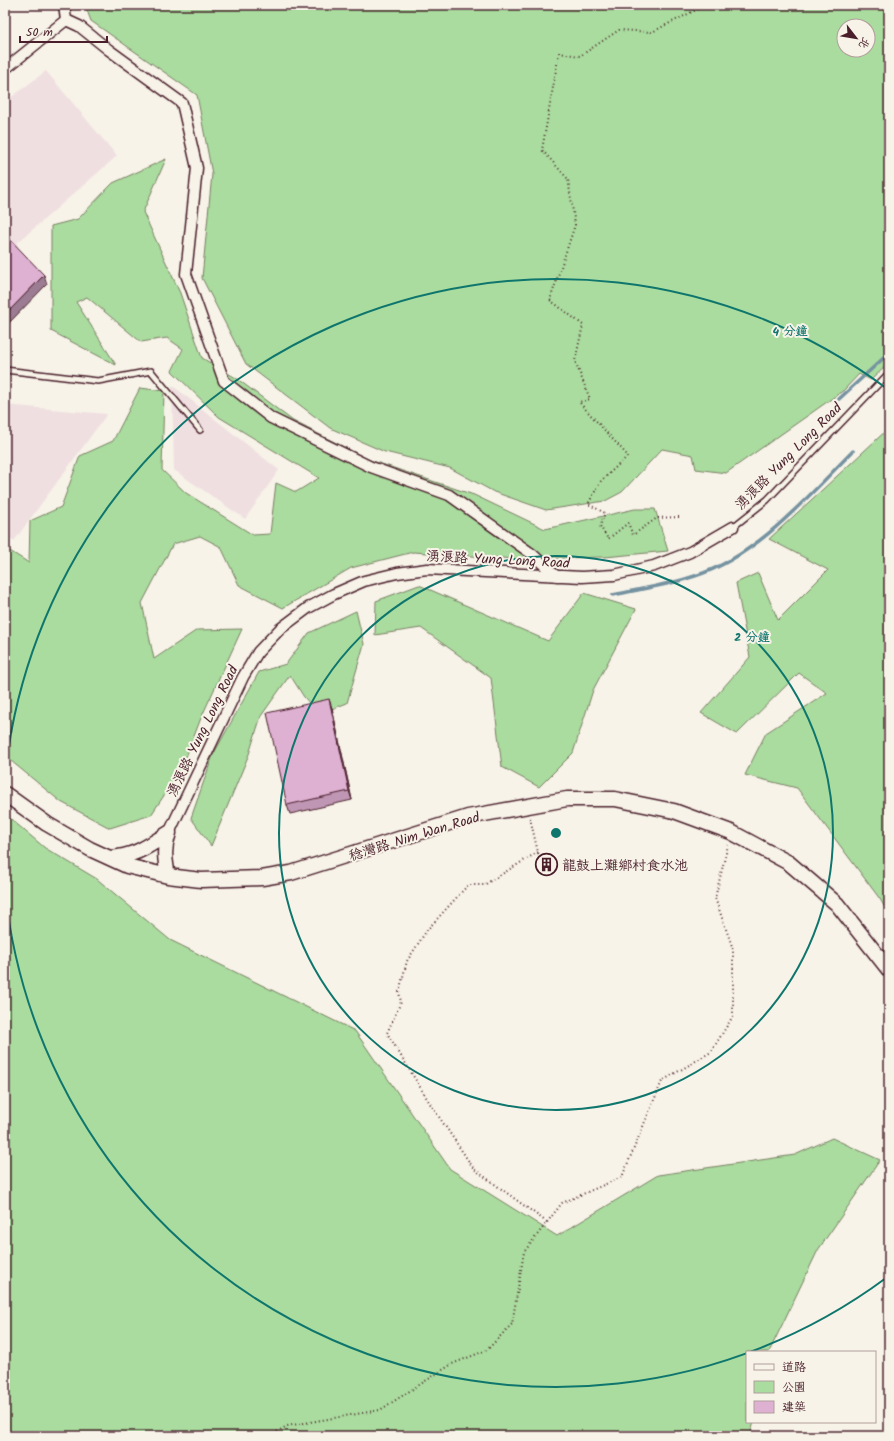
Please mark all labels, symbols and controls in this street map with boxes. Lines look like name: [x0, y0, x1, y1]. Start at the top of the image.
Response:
scale bar: [20, 18, 107, 44]
north arrow: [836, 18, 876, 58]
text: 50 m: [26, 23, 53, 42]
text: 北: [853, 33, 874, 52]
text: 4 分鐘: [772, 322, 808, 341]
street label: 湧浪路 Yung Long Road: [730, 397, 848, 515]
street label: 湧浪路 Yung Long Road: [426, 545, 571, 575]
text: 2 分鐘: [734, 628, 770, 647]
street label: 湧浪路 Yung Long Road: [161, 661, 245, 801]
street label: 稔灣路 Nim Wan Road: [346, 806, 483, 867]
centre of rings: [549, 826, 563, 840]
building icon: 龍鼓上灘鄉村食水池: [533, 852, 559, 878]
place label: 龍鼓上灘鄉村食水池: [562, 855, 688, 877]
legend: [746, 1351, 876, 1423]
text: 道路: [782, 1358, 806, 1377]
text: 公園: [782, 1378, 806, 1397]
text: 建築: [782, 1398, 806, 1417]

